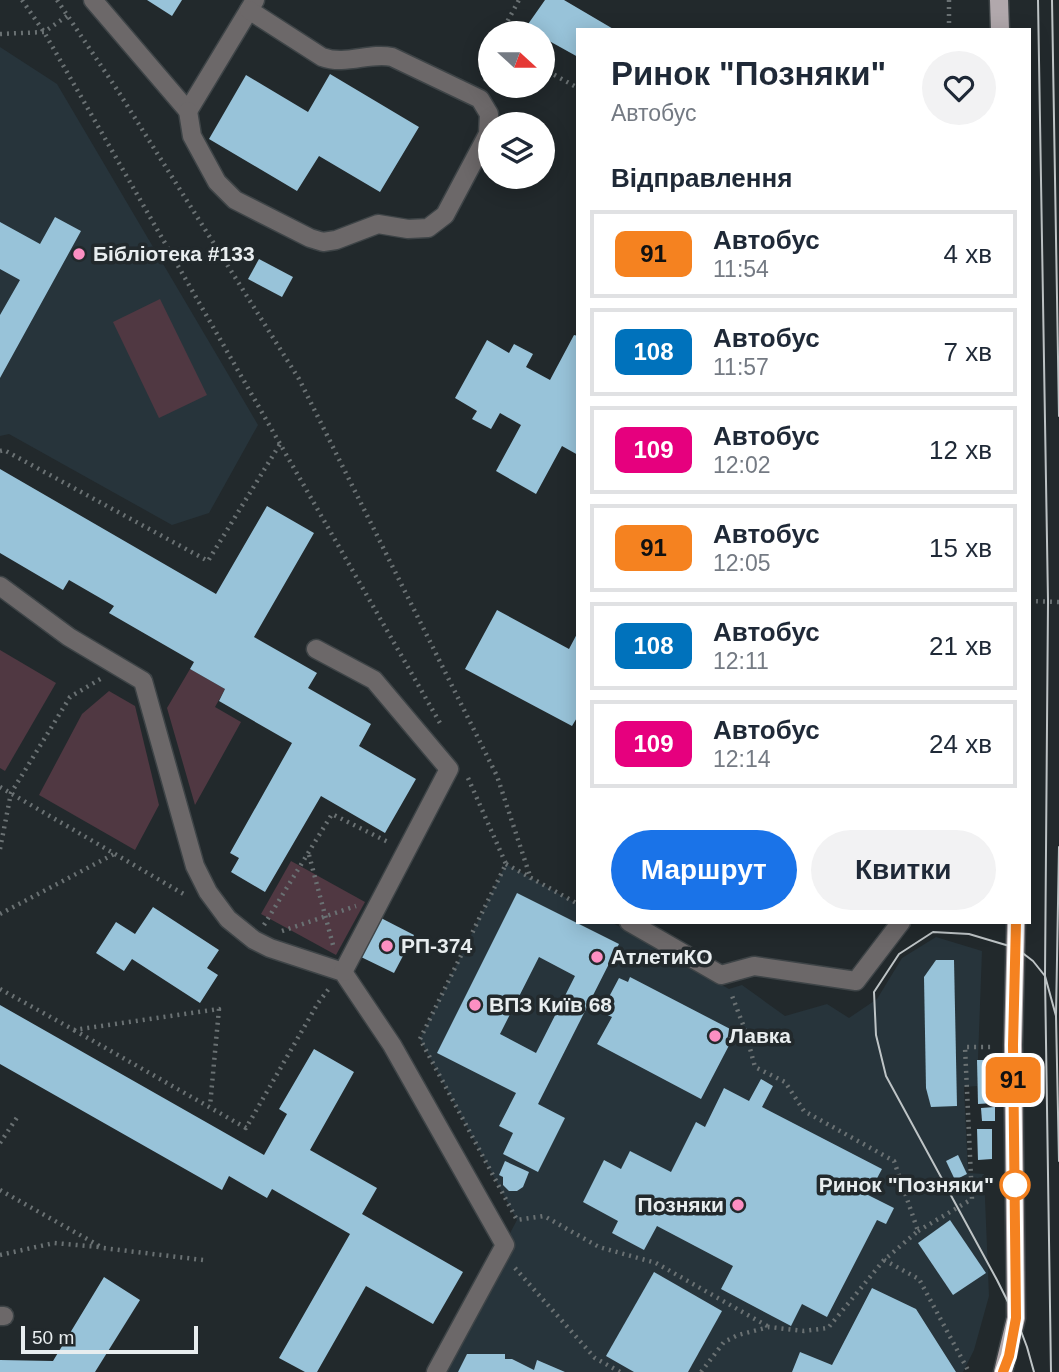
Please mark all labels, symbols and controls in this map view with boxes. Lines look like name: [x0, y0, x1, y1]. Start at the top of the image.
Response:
north arrow: [478, 21, 555, 98]
map controls: [478, 21, 555, 189]
button: heart: [922, 51, 996, 125]
text: Ринок "Позняки": [611, 55, 886, 92]
text: Автобус: [611, 100, 697, 126]
button: layers: [478, 112, 555, 189]
text: Відправлення: [611, 163, 792, 193]
text: Автобус: [713, 225, 820, 255]
text: 4 хв: [944, 239, 992, 269]
text: 91: [640, 240, 667, 267]
place label: Бібліотека #133: [93, 242, 255, 265]
marker: Бібліотека #133: [71, 246, 87, 262]
text: 11:54: [713, 256, 769, 282]
text: Автобус: [713, 323, 820, 353]
text: 7 хв: [944, 337, 992, 367]
text: 108: [633, 338, 674, 365]
text: 11:57: [713, 354, 769, 380]
text: Автобус: [713, 421, 820, 451]
text: 12 хв: [929, 435, 992, 465]
text: 109: [633, 436, 674, 463]
text: 12:02: [713, 452, 771, 478]
text: Автобус: [713, 519, 820, 549]
text: 15 хв: [929, 533, 992, 563]
text: 91: [640, 534, 667, 561]
text: 12:05: [713, 550, 771, 576]
text: Автобус: [713, 617, 820, 647]
text: 21 хв: [929, 631, 992, 661]
text: 108: [633, 632, 674, 659]
text: 12:11: [713, 648, 769, 674]
text: Автобус: [713, 715, 820, 745]
text: 24 хв: [929, 729, 992, 759]
text: 109: [633, 730, 674, 757]
text: 12:14: [713, 746, 771, 772]
button: Маршрут: [611, 830, 797, 910]
button: Квитки: [811, 830, 996, 910]
place label: РП-374: [401, 934, 472, 957]
marker: РП-374: [379, 938, 395, 954]
place label: АтлетиКО: [611, 945, 713, 968]
marker: АтлетиКО: [589, 949, 605, 965]
place label: ВПЗ Київ 68: [489, 993, 612, 1016]
marker: ВПЗ Київ 68: [467, 997, 483, 1013]
place label: Лавка: [729, 1024, 791, 1047]
marker: Лавка: [707, 1028, 723, 1044]
line badge: 91: [982, 1057, 1044, 1103]
text: 91: [1000, 1066, 1026, 1093]
marker: Ринок "Позняки": [1000, 1170, 1030, 1200]
place label: Ринок "Позняки": [819, 1173, 994, 1196]
place label: Позняки: [638, 1193, 724, 1216]
marker: Позняки: [730, 1197, 746, 1213]
scale bar: [21, 1323, 198, 1355]
text: 50 m: [32, 1327, 74, 1348]

